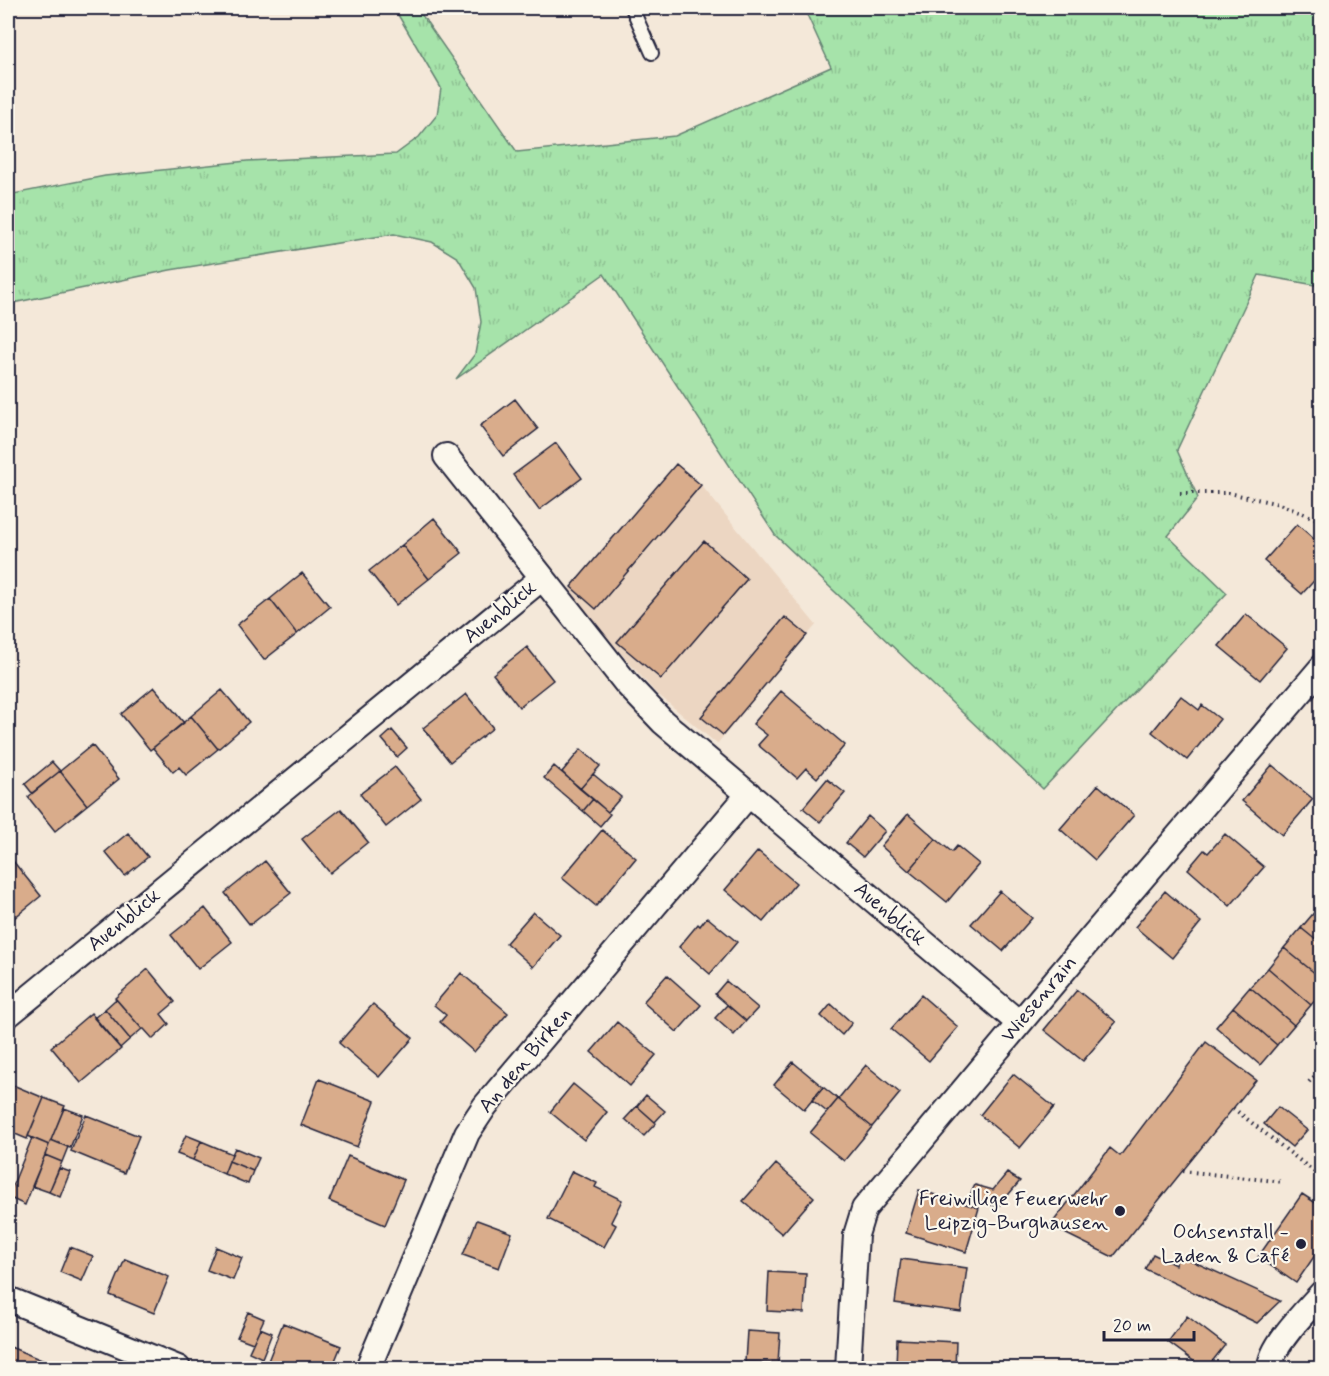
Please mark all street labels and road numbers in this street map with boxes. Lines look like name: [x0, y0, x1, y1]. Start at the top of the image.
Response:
street label: Auenblick: [458, 574, 543, 650]
street label: Auenblick: [848, 875, 932, 953]
street label: Auenblick: [82, 882, 167, 958]
street label: Wiesenrain: [994, 950, 1084, 1048]
street label: An den Birken: [472, 1001, 578, 1119]

